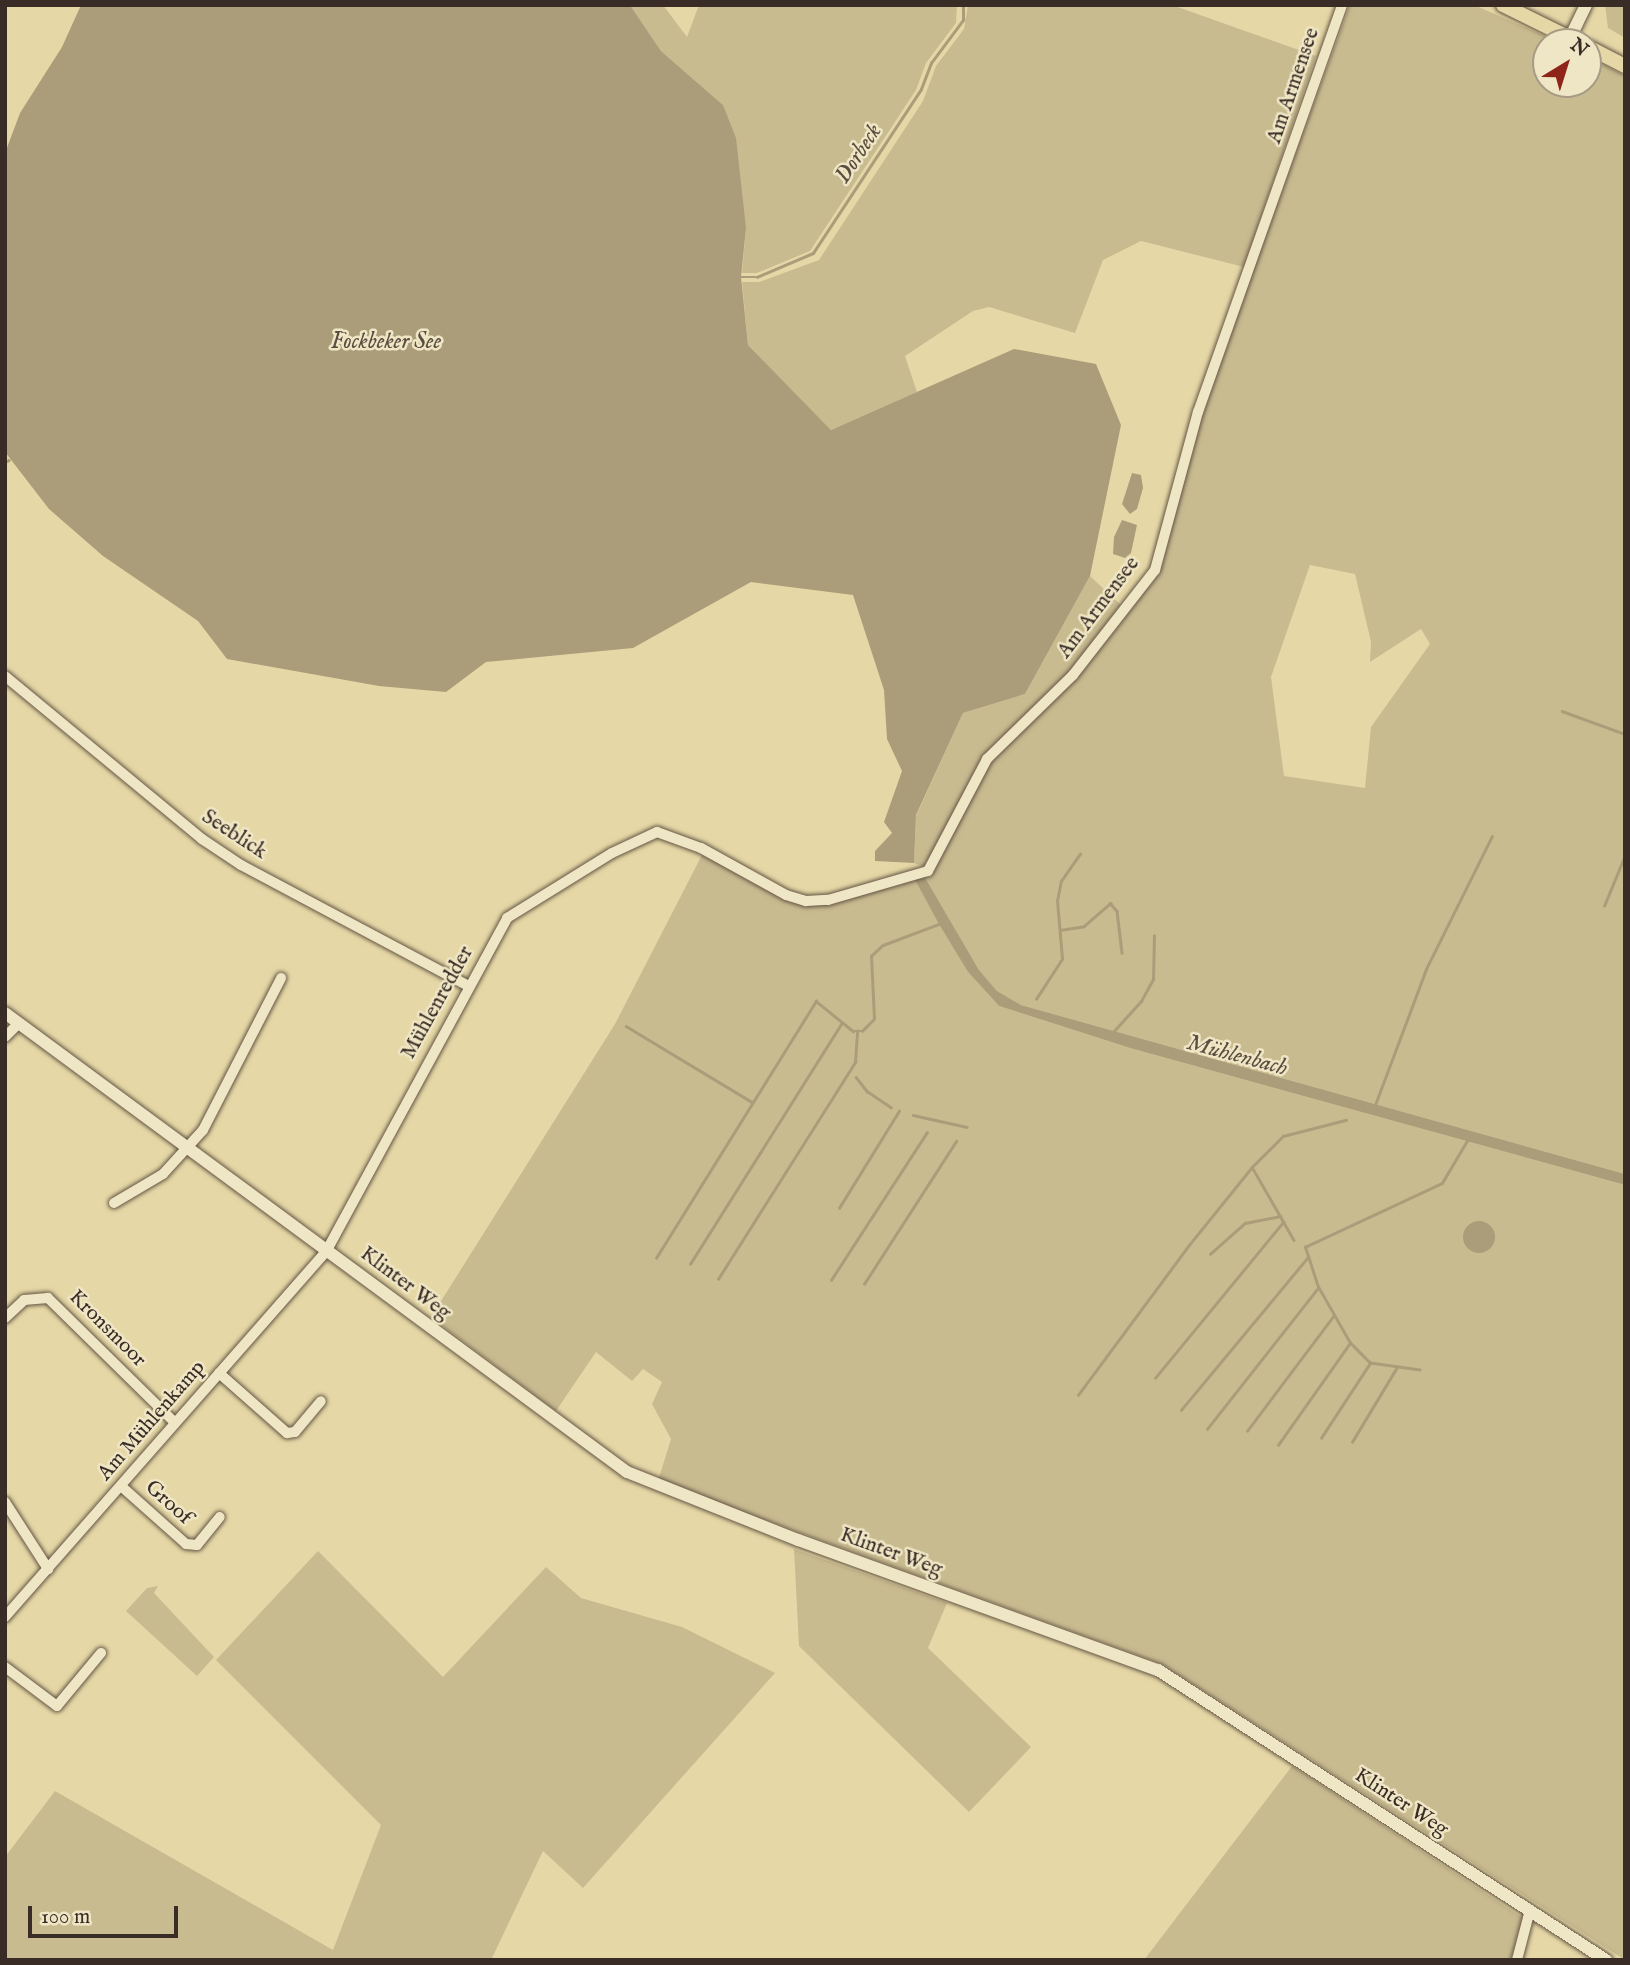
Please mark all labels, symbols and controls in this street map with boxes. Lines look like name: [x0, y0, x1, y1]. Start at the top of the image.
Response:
street label: Am Armensee: [1262, 25, 1326, 147]
north arrow: [1532, 28, 1602, 98]
text: N: [1565, 34, 1593, 63]
water label: Dorbeck: [830, 119, 888, 189]
water label: Fockbeker See: [331, 328, 441, 356]
street label: Am Armensee: [1053, 552, 1145, 664]
street label: Seeblick: [197, 805, 271, 865]
street label: Mühlenredder: [397, 942, 479, 1064]
water label: Mühlenbach: [1184, 1029, 1290, 1083]
street label: Klinter Weg: [355, 1242, 455, 1326]
street label: Kronsmoor: [63, 1285, 151, 1373]
street label: Am Mühlenkamp: [93, 1356, 211, 1486]
street label: Groof: [139, 1475, 197, 1531]
street label: Klinter Weg: [836, 1523, 946, 1583]
street label: Klinter Weg: [1349, 1763, 1453, 1843]
scale bar: [32, 1892, 182, 1936]
text: 100 m: [41, 1904, 90, 1931]

